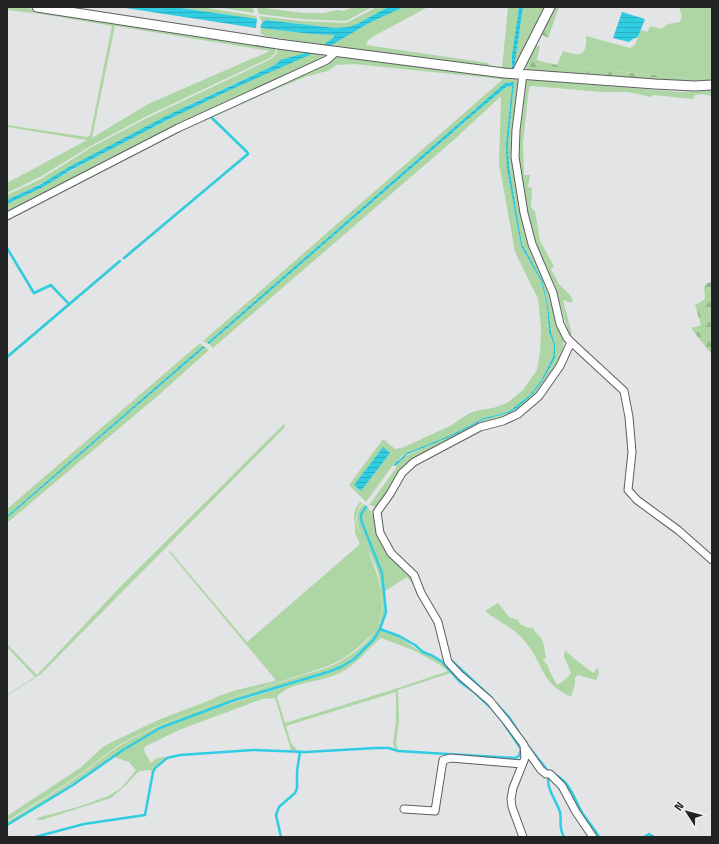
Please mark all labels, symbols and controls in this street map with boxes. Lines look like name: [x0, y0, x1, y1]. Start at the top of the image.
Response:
north arrow: [667, 792, 707, 832]
text: N: [671, 799, 687, 813]

